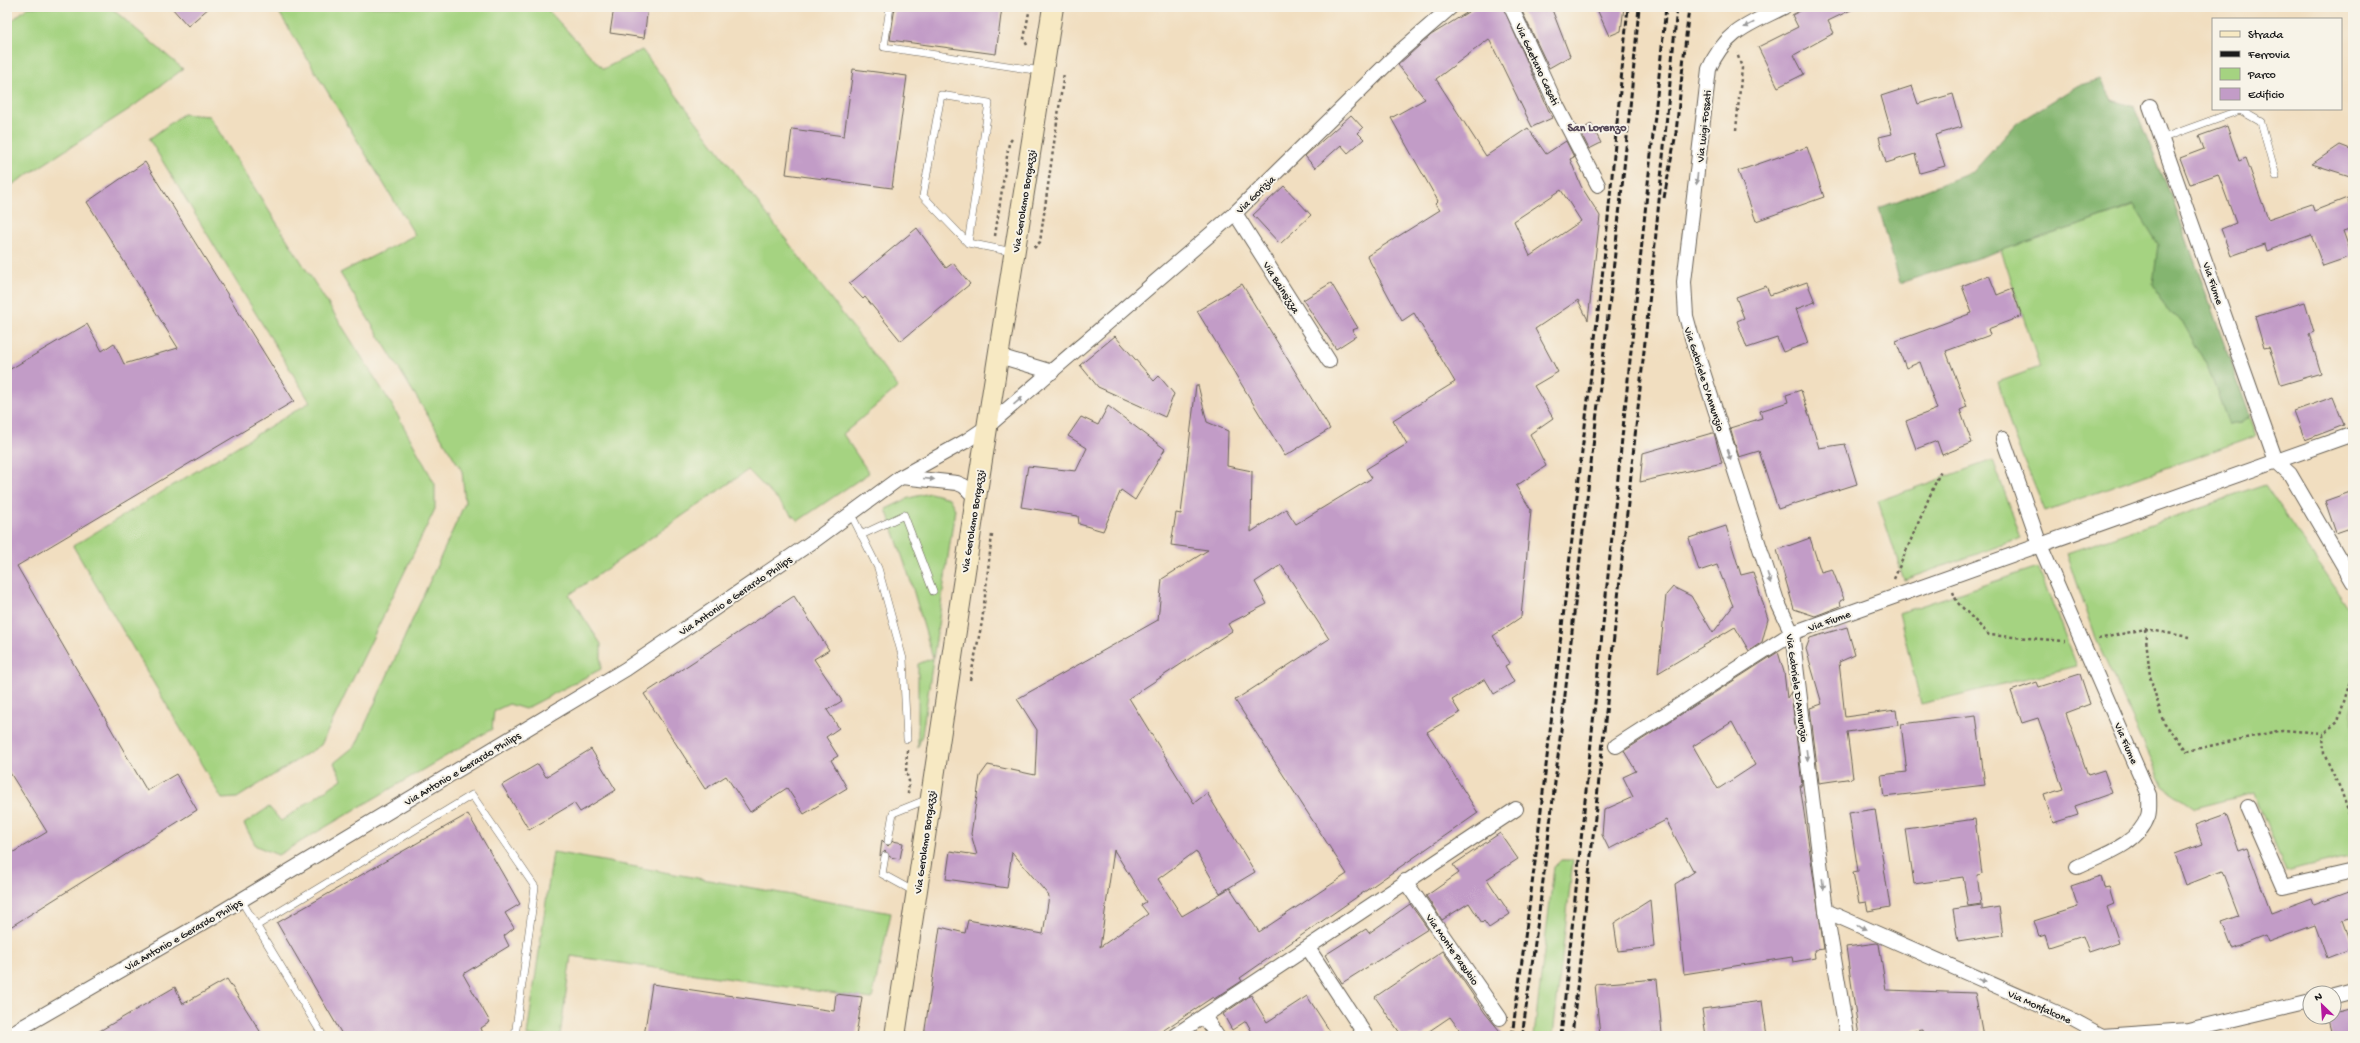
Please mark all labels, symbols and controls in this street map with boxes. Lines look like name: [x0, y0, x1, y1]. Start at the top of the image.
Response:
legend: [2212, 18, 2342, 110]
street label: Via Gaetano Casati: [1511, 21, 1560, 108]
one-way arrow: [1743, 21, 1754, 28]
text: Strada: [2248, 29, 2283, 43]
text: Ferrovia: [2247, 49, 2290, 63]
text: Parco: [2247, 69, 2276, 83]
text: Edificio: [2248, 89, 2284, 103]
street label: Via Luigi Fossati: [1695, 90, 1715, 164]
district label: San Lorenzo: [1567, 122, 1627, 136]
street label: Via Gerolamo Borgazzi: [1011, 149, 1039, 254]
street label: Via Gorizia: [1234, 173, 1279, 218]
one-way arrow: [1694, 173, 1700, 185]
street label: Via Bainsizza: [1259, 259, 1301, 317]
street label: Via Fiume: [2199, 260, 2225, 307]
street label: Via Gabriele D'Annunzio: [1680, 325, 1726, 434]
one-way arrow: [1012, 396, 1023, 405]
one-way arrow: [1726, 449, 1732, 461]
street label: Via Gerolamo Borgazzi: [960, 469, 988, 574]
one-way arrow: [923, 476, 935, 482]
street label: Via Antonio e Gerardo Philips: [677, 554, 795, 639]
one-way arrow: [1766, 573, 1772, 585]
street label: Via Fiume: [1806, 609, 1853, 635]
street label: Via Gabriele D'Annunzio: [1782, 632, 1810, 743]
street label: Via Fiume: [2110, 720, 2140, 767]
street label: Via Antonio e Gerardo Philips: [402, 730, 524, 810]
one-way arrow: [1804, 749, 1810, 761]
street label: Via Gerolamo Borgazzi: [913, 790, 939, 895]
one-way arrow: [1820, 878, 1826, 890]
street label: Via Antonio e Gerardo Philips: [122, 897, 246, 975]
street label: Via Monte Pasubio: [1422, 912, 1480, 988]
one-way arrow: [1857, 924, 1868, 930]
one-way arrow: [1976, 977, 1988, 983]
north arrow: [2302, 985, 2342, 1025]
street label: Via Monfalcone: [2005, 987, 2073, 1027]
text: N: [2313, 991, 2324, 1005]

